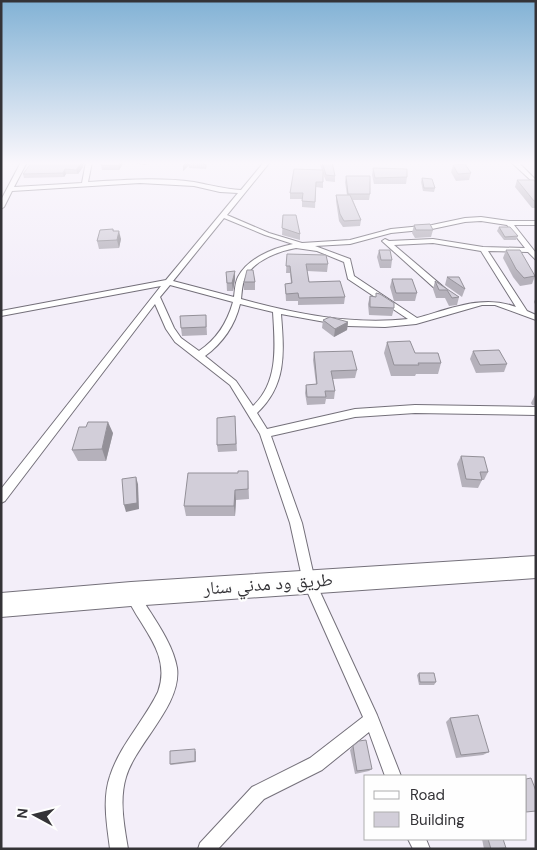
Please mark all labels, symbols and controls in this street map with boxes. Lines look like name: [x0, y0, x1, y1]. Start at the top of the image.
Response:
street label: طريق ود مدني سنار: [201, 568, 334, 603]
legend: [364, 775, 527, 840]
text: Road: [410, 785, 445, 805]
north arrow: [10, 790, 60, 840]
text: N: [13, 807, 32, 820]
text: Building: [410, 810, 465, 830]

